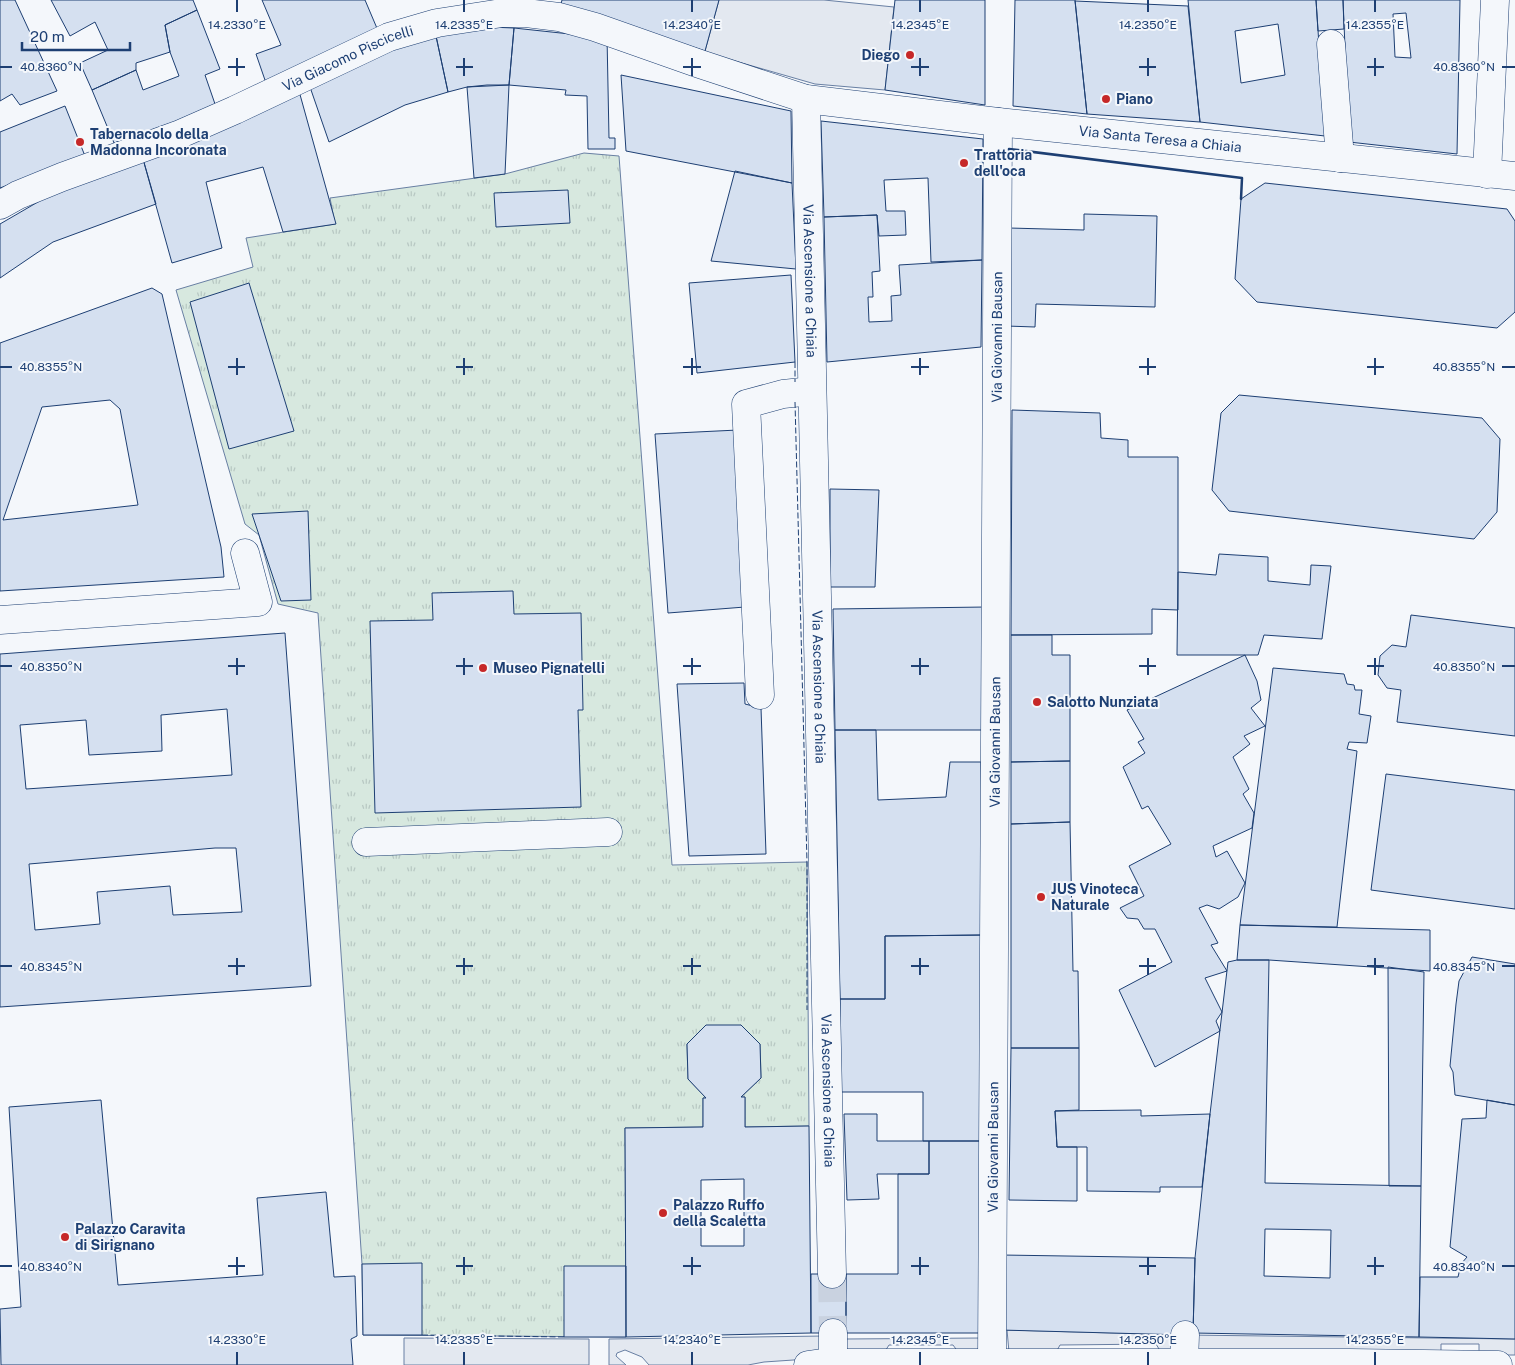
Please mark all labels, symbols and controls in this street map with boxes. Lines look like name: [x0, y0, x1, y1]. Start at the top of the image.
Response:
text: 14.2330°E: [208, 18, 266, 32]
text: 14.2335°E: [435, 18, 493, 32]
text: 14.2340°E: [663, 18, 721, 32]
text: 14.2345°E: [891, 18, 949, 32]
text: 14.2350°E: [1119, 18, 1177, 32]
text: 14.2355°E: [1346, 18, 1404, 32]
scale bar: [22, 20, 130, 52]
street label: Via Giacomo Piscicelli: [280, 22, 415, 94]
text: 20 m: [30, 28, 65, 45]
place label: Diego: [862, 47, 900, 63]
marker: Diego: [904, 49, 916, 61]
text: 40.8360°N: [20, 60, 82, 74]
text: 40.8360°N: [1433, 60, 1495, 74]
place label: Piano: [1116, 91, 1153, 107]
marker: Piano: [1100, 93, 1112, 105]
street label: Via Santa Teresa a Chiaia: [1078, 122, 1242, 155]
place label: Tabernacolo della Madonna Incoronata: [90, 126, 227, 158]
marker: Tabernacolo della Madonna Incoronata: [74, 136, 86, 148]
place label: Trattoria dell'oca: [974, 147, 1032, 179]
marker: Trattoria dell'oca: [958, 157, 970, 169]
street label: Via Ascensione a Chiaia: [800, 204, 820, 358]
street label: Via Giovanni Bausan: [989, 271, 1005, 403]
text: 40.8355°N: [20, 360, 82, 374]
text: 40.8355°N: [1433, 360, 1495, 374]
street label: Via Ascensione a Chiaia: [809, 610, 829, 764]
text: 40.8350°N: [20, 660, 82, 674]
place label: Museo Pignatelli: [493, 660, 605, 676]
text: 40.8350°N: [1433, 660, 1495, 674]
marker: Museo Pignatelli: [477, 662, 489, 674]
street label: Via Giovanni Bausan: [987, 676, 1003, 808]
place label: Salotto Nunziata: [1047, 694, 1158, 710]
marker: Salotto Nunziata: [1031, 696, 1043, 708]
place label: JUS Vinoteca Naturale: [1051, 881, 1138, 913]
marker: JUS Vinoteca Naturale: [1035, 891, 1047, 903]
text: 40.8345°N: [20, 960, 82, 974]
text: 40.8345°N: [1433, 960, 1495, 974]
street label: Via Ascensione a Chiaia: [818, 1014, 838, 1168]
street label: Via Giovanni Bausan: [985, 1081, 1001, 1213]
place label: Palazzo Ruffo della Scaletta: [673, 1197, 766, 1229]
marker: Palazzo Ruffo della Scaletta: [657, 1207, 669, 1219]
place label: Palazzo Caravita di Sirignano: [75, 1221, 185, 1253]
marker: Palazzo Caravita di Sirignano: [59, 1231, 71, 1243]
text: 40.8340°N: [20, 1260, 82, 1274]
text: 40.8340°N: [1433, 1260, 1495, 1274]
text: 14.2330°E: [208, 1333, 266, 1347]
text: 14.2335°E: [435, 1333, 493, 1347]
text: 14.2340°E: [663, 1333, 721, 1347]
text: 14.2345°E: [891, 1333, 949, 1347]
text: 14.2350°E: [1119, 1333, 1177, 1347]
text: 14.2355°E: [1346, 1333, 1404, 1347]

